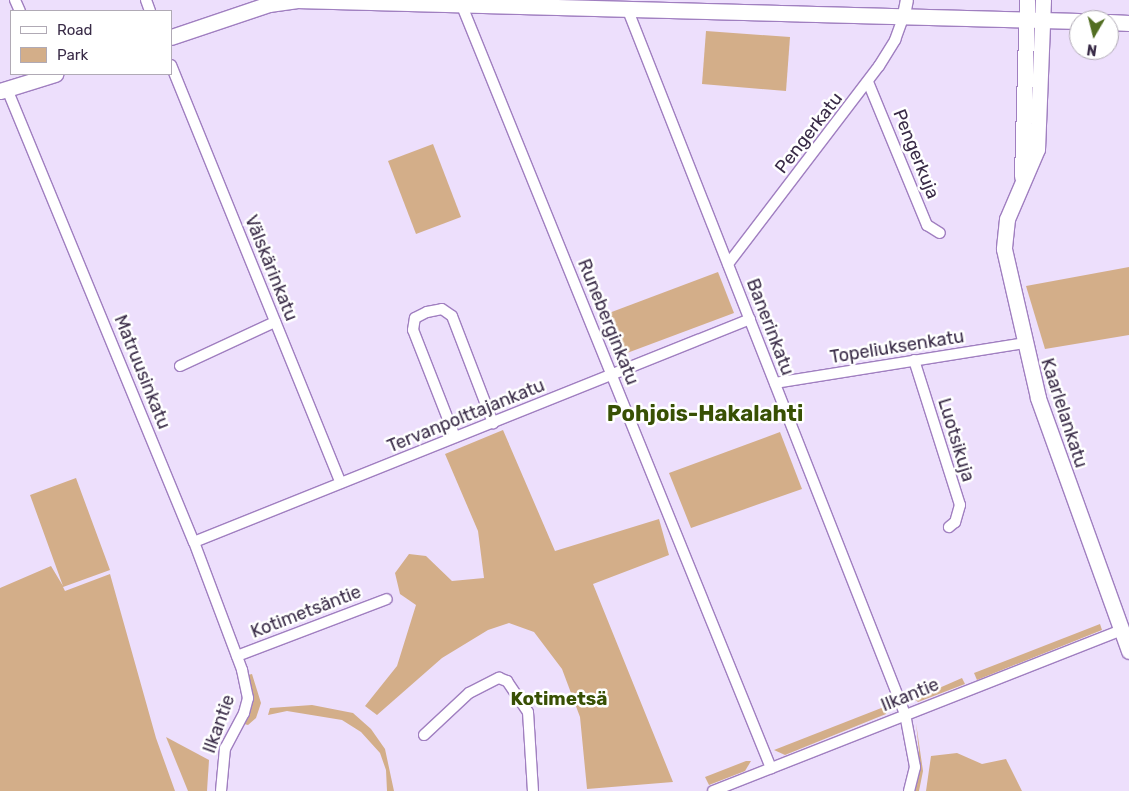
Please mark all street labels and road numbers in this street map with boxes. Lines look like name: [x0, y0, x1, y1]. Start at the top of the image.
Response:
street label: Pengerkatu: [771, 88, 847, 178]
street label: Pengerkuja: [888, 106, 944, 202]
street label: Välskärinkatu: [240, 212, 302, 324]
street label: Runeberginkatu: [573, 256, 643, 388]
street label: Banerinkatu: [742, 276, 798, 378]
street label: Matruusinkatu: [109, 312, 175, 432]
street label: Topeliuksenkatu: [828, 326, 966, 368]
street label: Kaarlelankatu: [1036, 355, 1092, 471]
street label: Tervanpolttajankatu: [384, 375, 548, 457]
street label: Luotsikuja: [933, 396, 979, 484]
street label: Kotimetsäntie: [248, 581, 364, 643]
street label: Ilkantie: [878, 674, 942, 716]
street label: Ilkantie: [198, 692, 240, 756]

